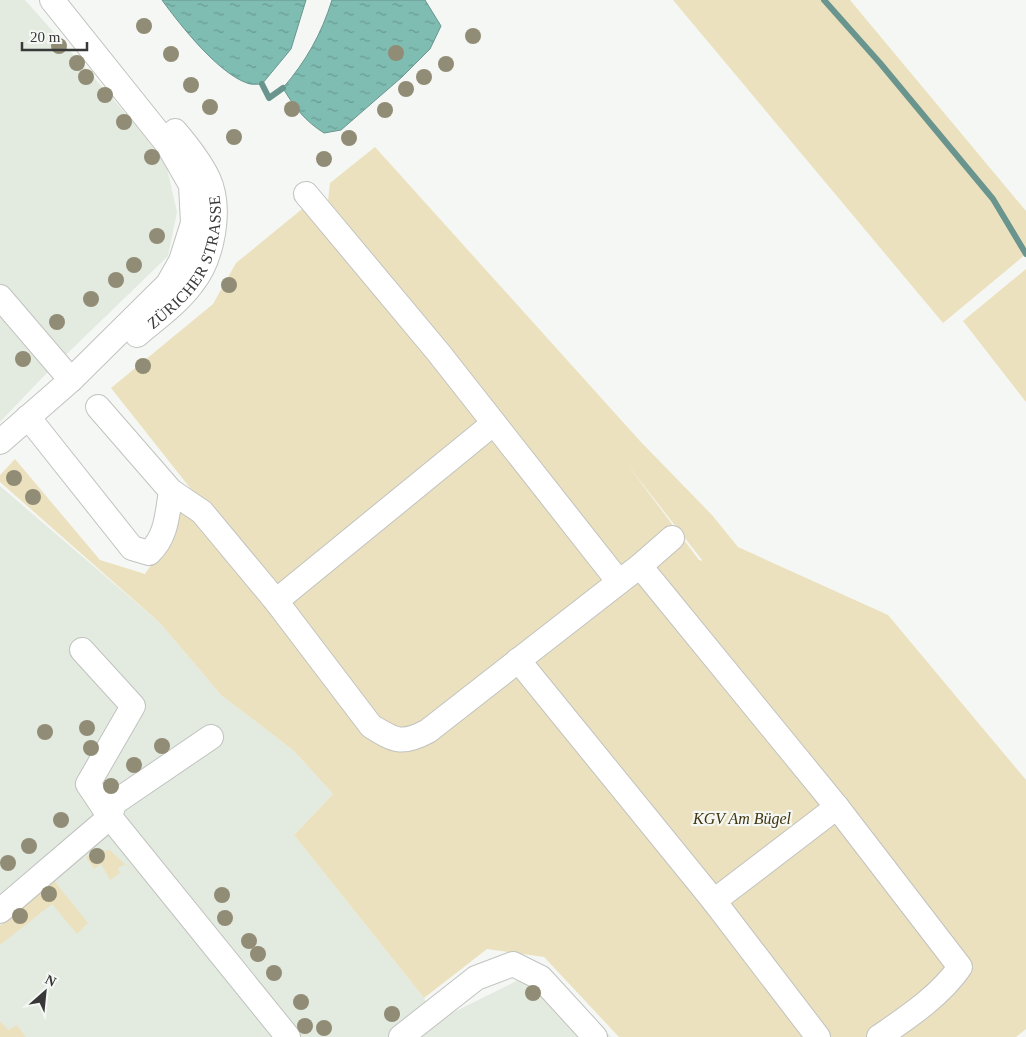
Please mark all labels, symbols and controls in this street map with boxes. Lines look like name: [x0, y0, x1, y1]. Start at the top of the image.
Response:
scale bar: [22, 20, 88, 52]
text: 20 m: [30, 29, 61, 45]
street label: ZÜRICHER STRASSE: [144, 195, 224, 332]
park label: KGV Am Bügel: [692, 810, 792, 828]
north arrow: [20, 967, 70, 1017]
text: N: [43, 972, 59, 990]

